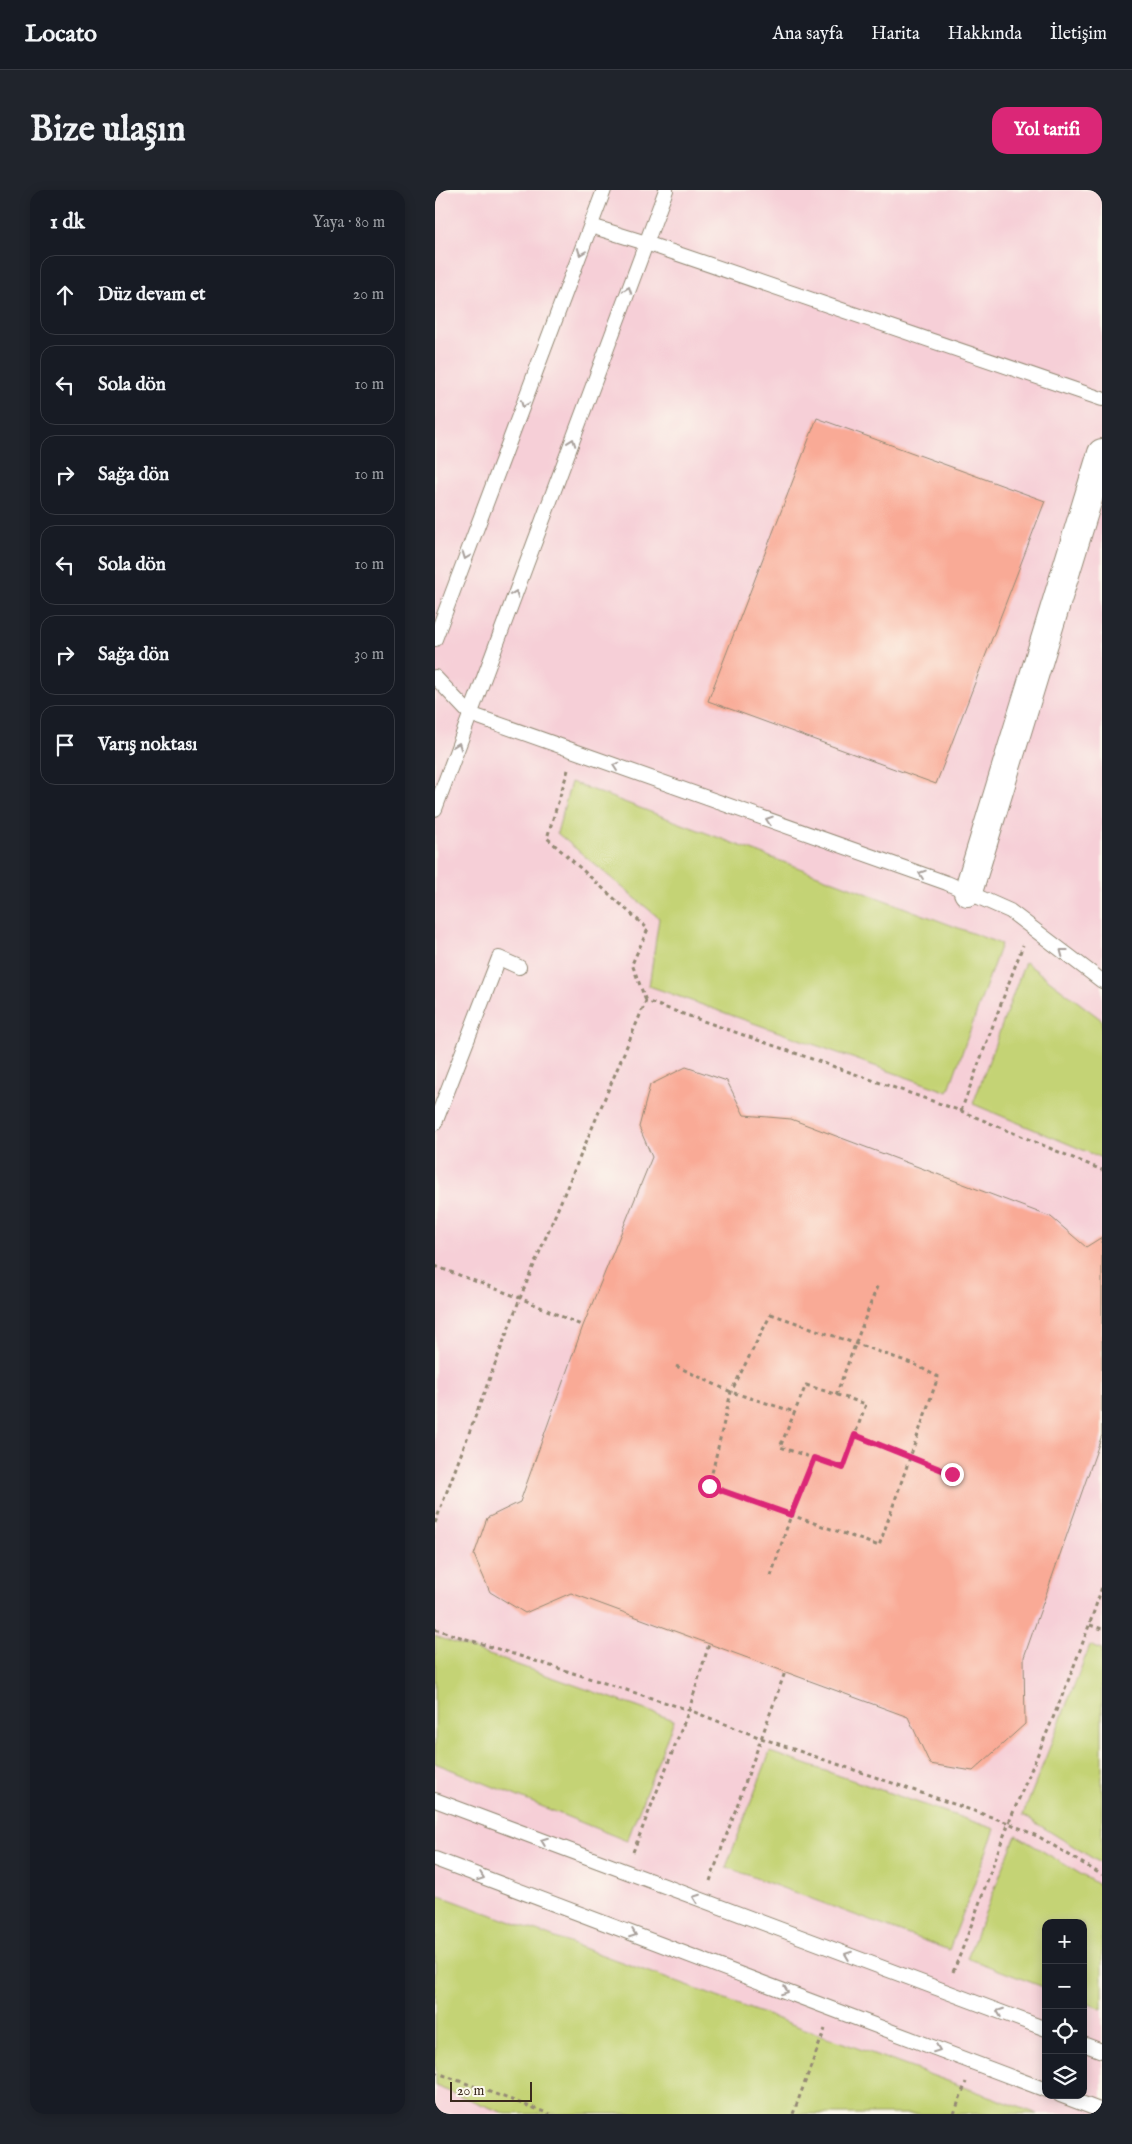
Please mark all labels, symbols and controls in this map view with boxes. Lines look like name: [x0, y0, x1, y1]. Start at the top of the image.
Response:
text: Locato: [25, 19, 97, 50]
text: Ana sayfa: [773, 23, 843, 46]
text: Harita: [871, 23, 920, 46]
text: Hakkında: [948, 23, 1022, 46]
text: İletişim: [1050, 23, 1107, 46]
button: Yol tarifi: [992, 107, 1102, 154]
text: Bize ulaşın: [30, 108, 186, 153]
text: 1 dk: [50, 209, 85, 236]
text: Yaya · 80 m: [313, 213, 385, 233]
one-way arrow: [577, 247, 587, 256]
icon: ahead: [51, 281, 79, 309]
text: Düz devam et: [98, 283, 206, 307]
text: 20 m: [353, 285, 384, 305]
one-way arrow: [622, 286, 632, 294]
icon: left: [51, 371, 79, 399]
text: Sola dön: [98, 373, 166, 397]
text: 10 m: [354, 375, 384, 395]
one-way arrow: [519, 399, 530, 408]
one-way arrow: [565, 438, 576, 447]
icon: right: [51, 461, 79, 489]
text: Sağa dön: [98, 463, 169, 487]
text: 10 m: [354, 465, 384, 485]
icon: left: [51, 551, 79, 579]
one-way arrow: [462, 551, 472, 560]
text: Sola dön: [98, 553, 166, 577]
text: 10 m: [354, 555, 384, 575]
one-way arrow: [509, 590, 519, 599]
icon: right: [51, 641, 79, 669]
text: Sağa dön: [98, 643, 169, 667]
text: 30 m: [354, 645, 384, 665]
icon: arrive: [51, 731, 79, 759]
text: Varış noktası: [98, 733, 197, 757]
one-way arrow: [452, 743, 462, 751]
one-way arrow: [612, 762, 620, 772]
one-way arrow: [765, 816, 773, 826]
one-way arrow: [918, 870, 927, 880]
one-way arrow: [1059, 949, 1069, 958]
route end: [941, 1463, 964, 1486]
route start: [698, 1475, 721, 1498]
one-way arrow: [540, 1836, 549, 1847]
one-way arrow: [476, 1871, 484, 1881]
one-way arrow: [692, 1894, 701, 1904]
map controls: [1042, 1919, 1087, 2099]
button: +: [1042, 1919, 1087, 1964]
one-way arrow: [628, 1928, 636, 1938]
one-way arrow: [844, 1951, 853, 1961]
button: −: [1042, 1964, 1087, 2009]
one-way arrow: [780, 1986, 788, 1996]
one-way arrow: [996, 2008, 1005, 2018]
button: locate: [1042, 2009, 1087, 2054]
one-way arrow: [932, 2043, 940, 2053]
button: layers: [1042, 2054, 1087, 2099]
scale bar: [450, 2079, 533, 2102]
text: 20 m: [457, 2082, 484, 2100]

